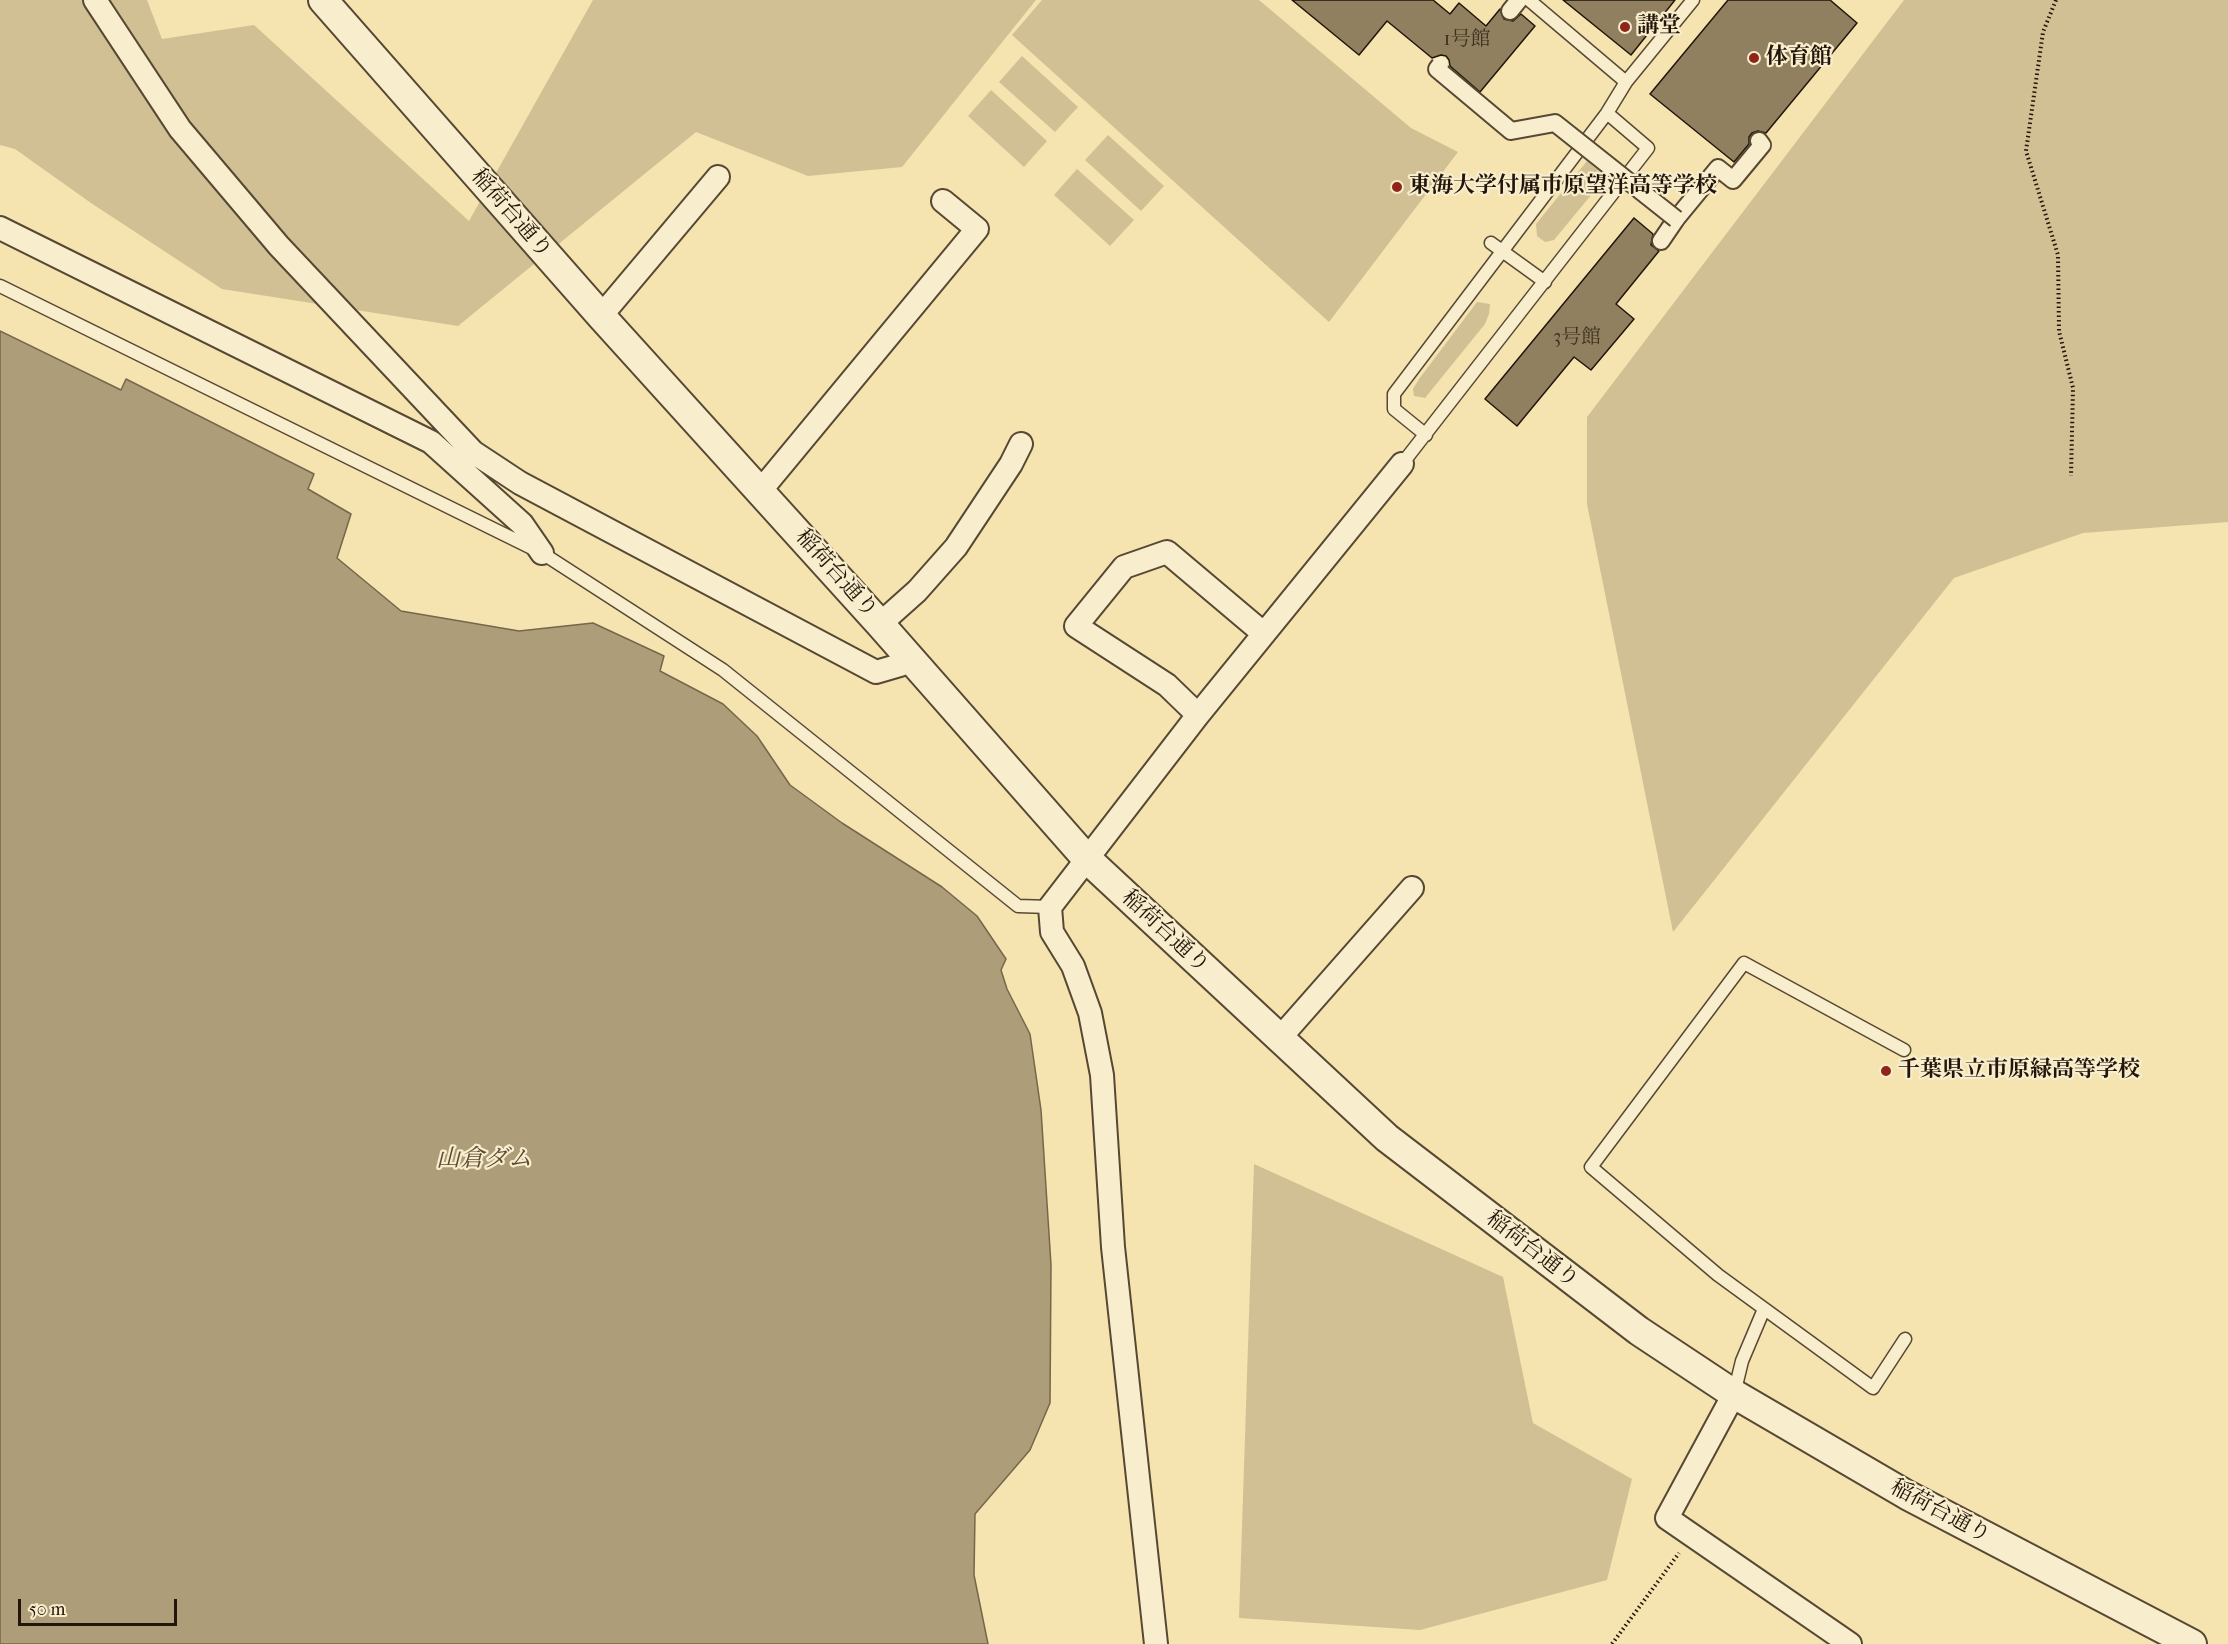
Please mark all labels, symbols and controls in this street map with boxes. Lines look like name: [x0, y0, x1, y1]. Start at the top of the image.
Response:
place label: 講堂: [1637, 14, 1681, 40]
marker: 講堂: [1618, 20, 1632, 34]
house number: 1号館: [1443, 28, 1491, 52]
place label: 体育館: [1766, 45, 1832, 71]
marker: 体育館: [1747, 51, 1761, 65]
street label: 稲荷台通り: [465, 164, 557, 264]
place label: 東海大学付属市原望洋高等学校: [1409, 174, 1717, 200]
marker: 東海大学付属市原望洋高等学校: [1390, 180, 1404, 194]
house number: 3号館: [1553, 326, 1601, 350]
street label: 稲荷台通り: [789, 524, 883, 624]
street label: 稲荷台通り: [1116, 885, 1214, 979]
place label: 千葉県立市原緑高等学校: [1898, 1058, 2140, 1084]
marker: 千葉県立市原緑高等学校: [1879, 1064, 1893, 1078]
water label: 山倉ダム: [436, 1146, 532, 1174]
street label: 稲荷台通り: [1481, 1206, 1583, 1294]
street label: 稲荷台通り: [1885, 1475, 1995, 1549]
scale bar: [21, 1587, 180, 1625]
text: 50 m: [29, 1599, 65, 1620]

